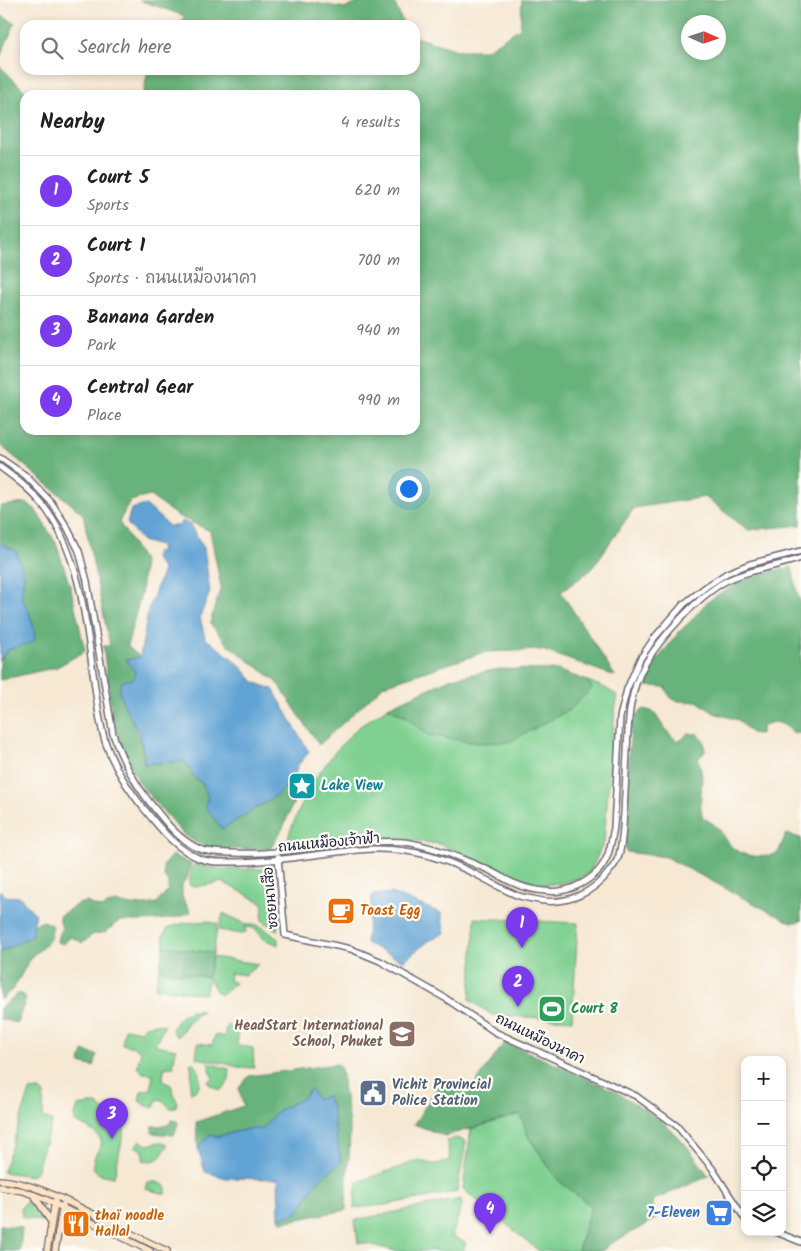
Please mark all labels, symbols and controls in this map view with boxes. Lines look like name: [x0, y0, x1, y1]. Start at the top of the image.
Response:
north arrow: [681, 15, 726, 60]
search box: [20, 20, 420, 75]
text: Search here: [78, 33, 172, 63]
icon: search: [38, 34, 66, 62]
text: Nearby: [40, 106, 105, 139]
text: 4 results: [341, 110, 400, 135]
text: Court 5: [87, 163, 149, 193]
text: 1: [54, 178, 58, 203]
text: 620 m: [355, 178, 400, 203]
text: Sports: [87, 193, 129, 218]
text: Court 1: [87, 231, 145, 261]
text: 2: [51, 248, 61, 273]
text: 700 m: [357, 248, 400, 273]
text: Sports · ถนนเหมืองนาคา: [87, 266, 257, 291]
text: Banana Garden: [87, 303, 214, 333]
text: 3: [52, 318, 60, 343]
text: 940 m: [356, 318, 400, 343]
text: Park: [87, 333, 116, 358]
text: Central Gear: [87, 373, 193, 403]
text: 4: [52, 388, 60, 413]
text: 990 m: [357, 388, 400, 413]
text: Place: [87, 403, 121, 428]
your location: [396, 476, 422, 502]
place icon: Lake View: [287, 771, 317, 801]
place label: Lake View: [321, 775, 384, 797]
street label: ถนนเหมืองเจ้าฟ้า: [277, 828, 381, 858]
street label: ซอยนาเสือ: [257, 866, 285, 930]
cafe icon: Toast Egg: [326, 896, 356, 926]
place label: Toast Egg: [360, 900, 421, 922]
pin: 1: [506, 907, 538, 948]
pin: 2: [502, 966, 534, 1007]
sports icon: Court 8: [537, 994, 567, 1024]
place label: Court 8: [571, 998, 619, 1020]
street label: ถนนเหมืองนาคา: [491, 1008, 589, 1070]
place label: HeadStart International School, Phuket: [234, 1015, 384, 1053]
school or university icon: HeadStart International School, Phuket: [387, 1019, 417, 1049]
map controls: [741, 1056, 786, 1236]
button: +: [741, 1056, 786, 1101]
place label: Vichit Provincial Police Station: [392, 1074, 491, 1112]
public building icon: Vichit Provincial Police Station: [358, 1078, 388, 1108]
pin: 3: [96, 1098, 128, 1139]
button: −: [741, 1101, 786, 1146]
button: locate: [741, 1146, 786, 1191]
button: layers: [741, 1191, 786, 1236]
pin: 4: [474, 1193, 506, 1234]
supermarket icon: 7-Eleven: [704, 1198, 734, 1228]
place label: 7-Eleven: [647, 1202, 700, 1224]
place label: thaï noodle Hallal: [95, 1205, 164, 1243]
restaurant icon: thaï noodle Hallal: [61, 1209, 91, 1239]

